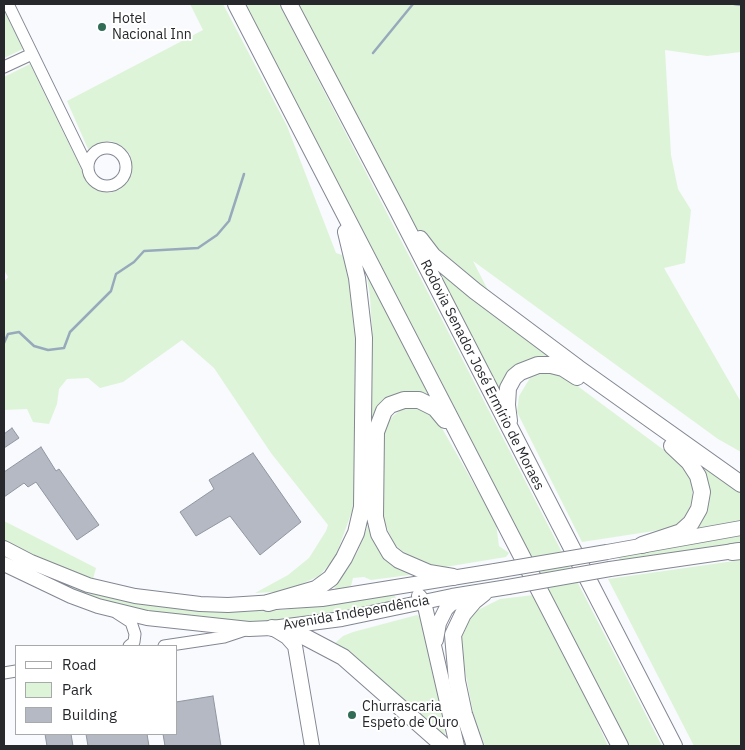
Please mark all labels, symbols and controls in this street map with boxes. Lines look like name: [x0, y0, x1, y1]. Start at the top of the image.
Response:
place label: Hotel Nacional Inn: [112, 11, 192, 44]
marker: Hotel Nacional Inn: [96, 21, 108, 33]
street label: Rodovia Senador José Ermírio de Moraes: [416, 257, 548, 493]
street label: Avenida Independência: [281, 592, 431, 634]
legend: [15, 645, 178, 735]
text: Road: [62, 655, 97, 674]
text: Park: [62, 680, 92, 699]
place label: Churrascaria Espeto de Ouro: [362, 699, 459, 732]
text: Building: [62, 705, 117, 724]
marker: Churrascaria Espeto de Ouro: [346, 709, 358, 721]

